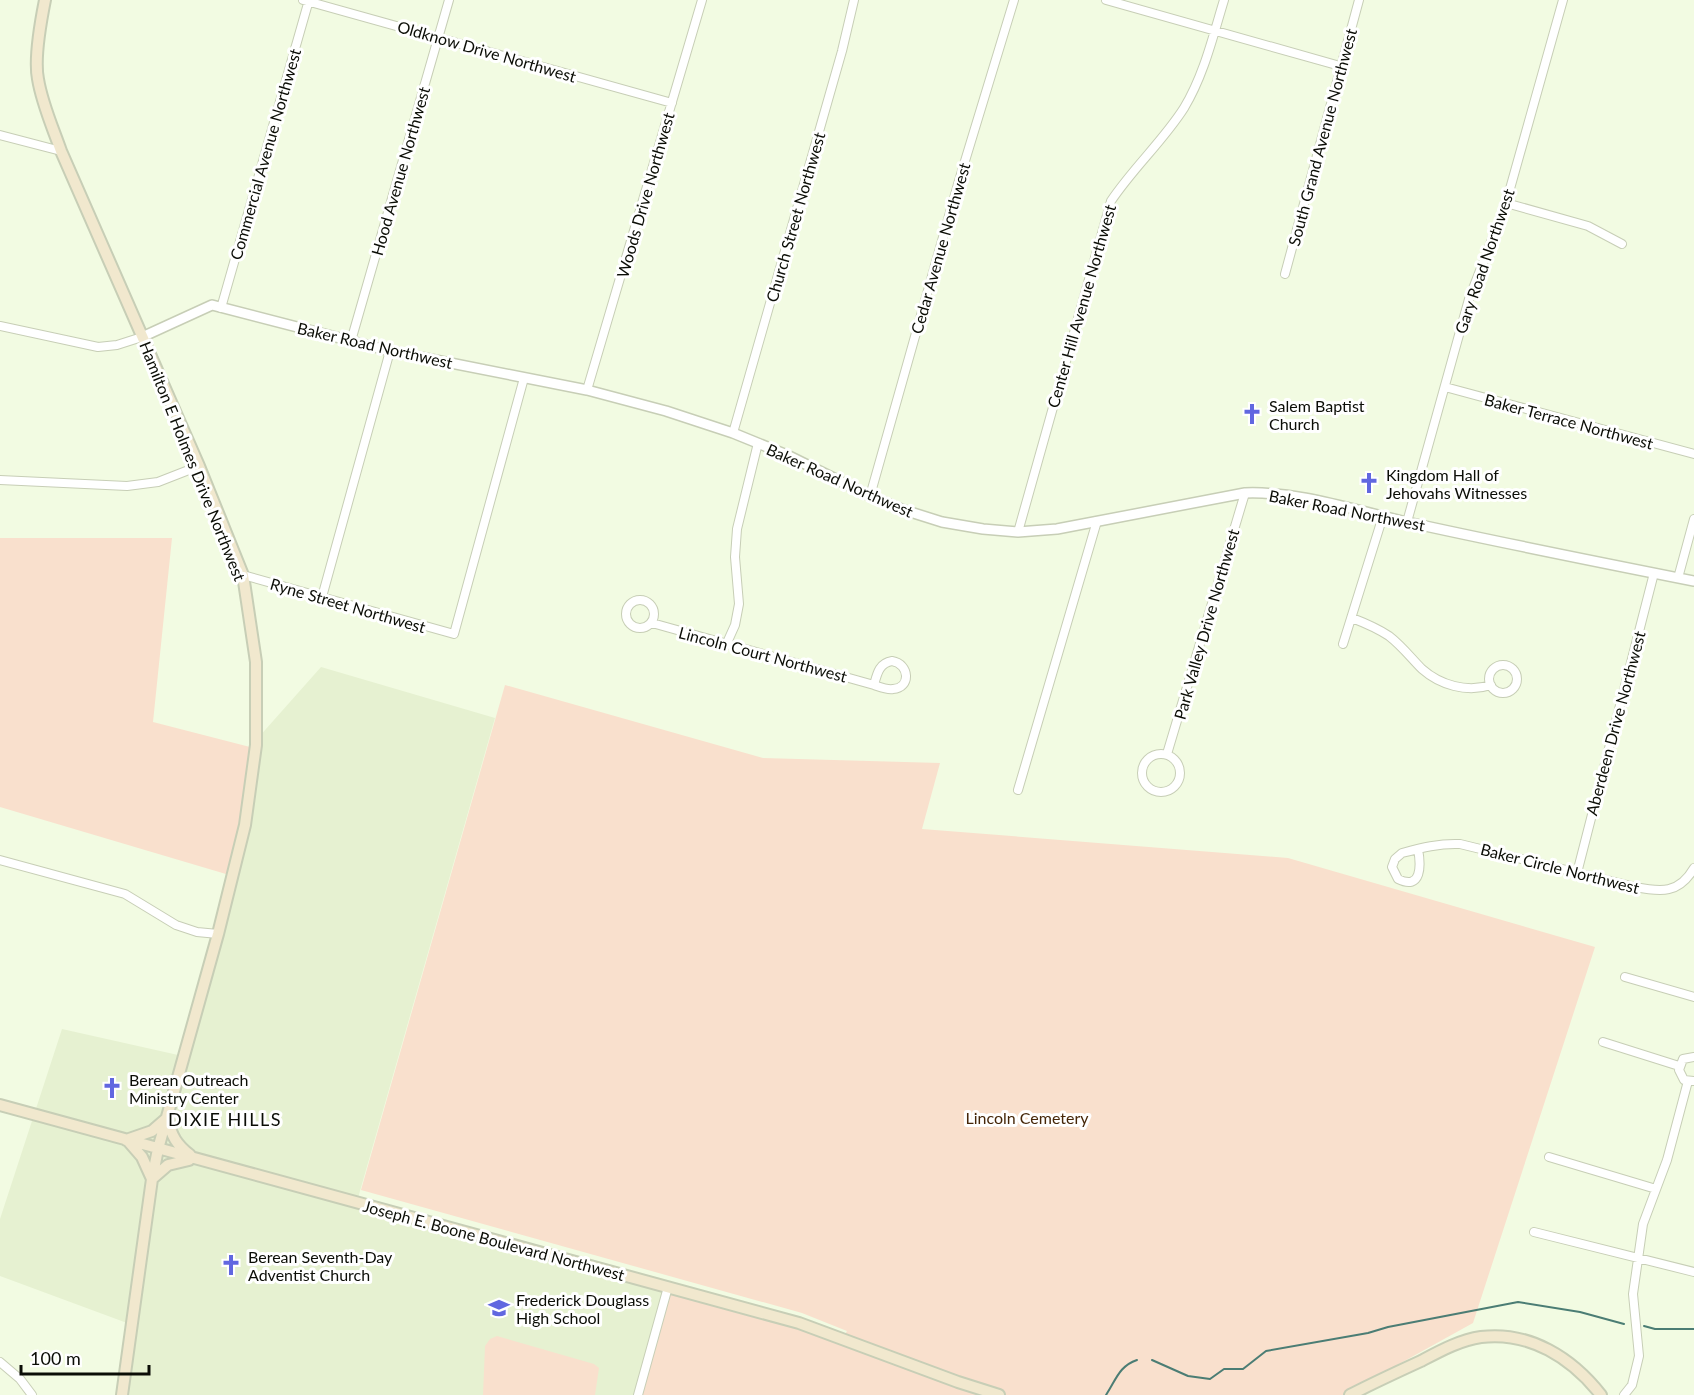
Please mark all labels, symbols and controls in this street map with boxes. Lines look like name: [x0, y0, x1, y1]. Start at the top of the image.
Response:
street label: Oldknow Drive Northwest: [395, 16, 579, 86]
street label: South Grand Avenue Northwest: [1284, 26, 1360, 248]
street label: Commercial Avenue Northwest: [226, 46, 304, 262]
street label: Hood Avenue Northwest: [367, 84, 433, 258]
street label: Woods Drive Northwest: [612, 110, 678, 280]
street label: Church Street Northwest: [762, 130, 828, 304]
street label: Cedar Avenue Northwest: [906, 160, 974, 336]
street label: Gary Road Northwest: [1450, 186, 1518, 336]
street label: Center Hill Avenue Northwest: [1043, 202, 1119, 410]
street label: Baker Road Northwest: [296, 318, 455, 372]
street label: Hamilton E Holmes Drive Northwest: [136, 338, 250, 584]
street label: Baker Terrace Northwest: [1483, 389, 1656, 453]
place label: Salem Baptist Church: [1269, 396, 1365, 433]
church icon: Salem Baptist Church: [1240, 402, 1264, 426]
street label: Baker Road Northwest: [764, 439, 917, 521]
place label: Kingdom Hall of Jehovahs Witnesses: [1386, 465, 1527, 502]
church icon: Kingdom Hall of Jehovahs Witnesses: [1357, 471, 1381, 495]
street label: Baker Road Northwest: [1267, 486, 1427, 534]
street label: Park Valley Drive Northwest: [1170, 526, 1242, 722]
street label: Ryne Street Northwest: [268, 574, 428, 636]
street label: Lincoln Court Northwest: [677, 622, 850, 686]
street label: Aberdeen Drive Northwest: [1581, 629, 1649, 817]
street label: Baker Circle Northwest: [1479, 839, 1642, 897]
place label: Berean Outreach Ministry Center: [129, 1070, 248, 1107]
church icon: Berean Outreach Ministry Center: [100, 1076, 124, 1100]
district label: DIXIE HILLS: [168, 1108, 282, 1130]
park label: Lincoln Cemetery: [965, 1108, 1089, 1127]
street label: Joseph E. Boone Boulevard Northwest: [361, 1196, 627, 1284]
place label: Berean Seventh-Day Adventist Church: [248, 1247, 393, 1284]
church icon: Berean Seventh-Day Adventist Church: [219, 1253, 243, 1277]
place label: Frederick Douglass High School: [516, 1290, 649, 1327]
school or university icon: Frederick Douglass High School: [487, 1296, 511, 1320]
scale bar: [21, 1338, 148, 1376]
text: 100 m: [30, 1347, 81, 1369]

